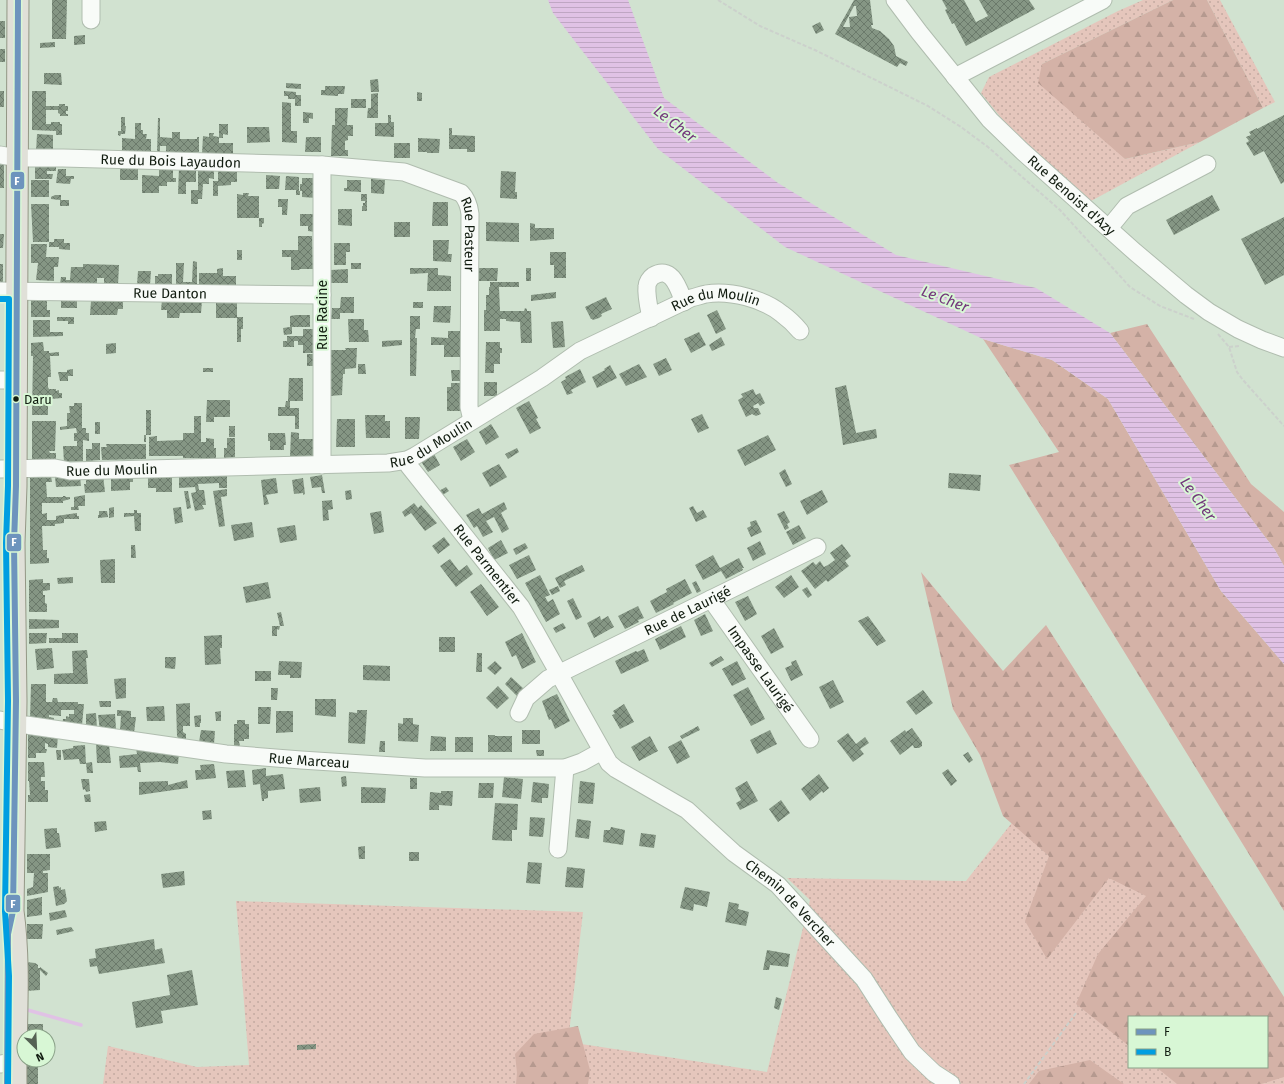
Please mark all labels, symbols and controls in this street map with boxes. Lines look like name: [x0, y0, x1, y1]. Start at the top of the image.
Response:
water label: Le Cher: [650, 102, 701, 147]
street label: Rue du Bois Layaudon: [100, 151, 241, 172]
street label: Rue Benoist d'Azy: [1024, 152, 1119, 239]
line badge: F: [10, 171, 25, 190]
text: F: [14, 175, 20, 188]
street label: Rue Pasteur: [457, 194, 478, 273]
street label: Rue Racine: [314, 280, 331, 350]
water label: Le Cher: [919, 282, 972, 317]
street label: Rue Danton: [133, 285, 207, 303]
street label: Rue du Moulin: [668, 285, 763, 315]
place label: Daru: [24, 392, 52, 407]
marker: Daru: [11, 394, 21, 404]
street label: Rue du Moulin: [388, 415, 475, 472]
street label: Rue du Moulin: [66, 461, 158, 480]
water label: Le Cher: [1176, 474, 1220, 525]
street label: Rue Parmentier: [450, 521, 524, 609]
line badge: F: [6, 533, 22, 552]
text: F: [11, 536, 17, 549]
street label: Rue de Laurigé: [642, 583, 734, 639]
street label: Impasse Laurigé: [724, 623, 797, 716]
street label: Rue Marceau: [268, 749, 350, 772]
street label: Chemin de Vercher: [742, 856, 839, 951]
line badge: F: [5, 894, 21, 913]
text: F: [10, 898, 16, 911]
legend: [1128, 1016, 1268, 1068]
text: F: [1164, 1025, 1170, 1039]
north arrow: [16, 1028, 56, 1068]
text: B: [1164, 1045, 1171, 1059]
text: N: [34, 1049, 46, 1064]

